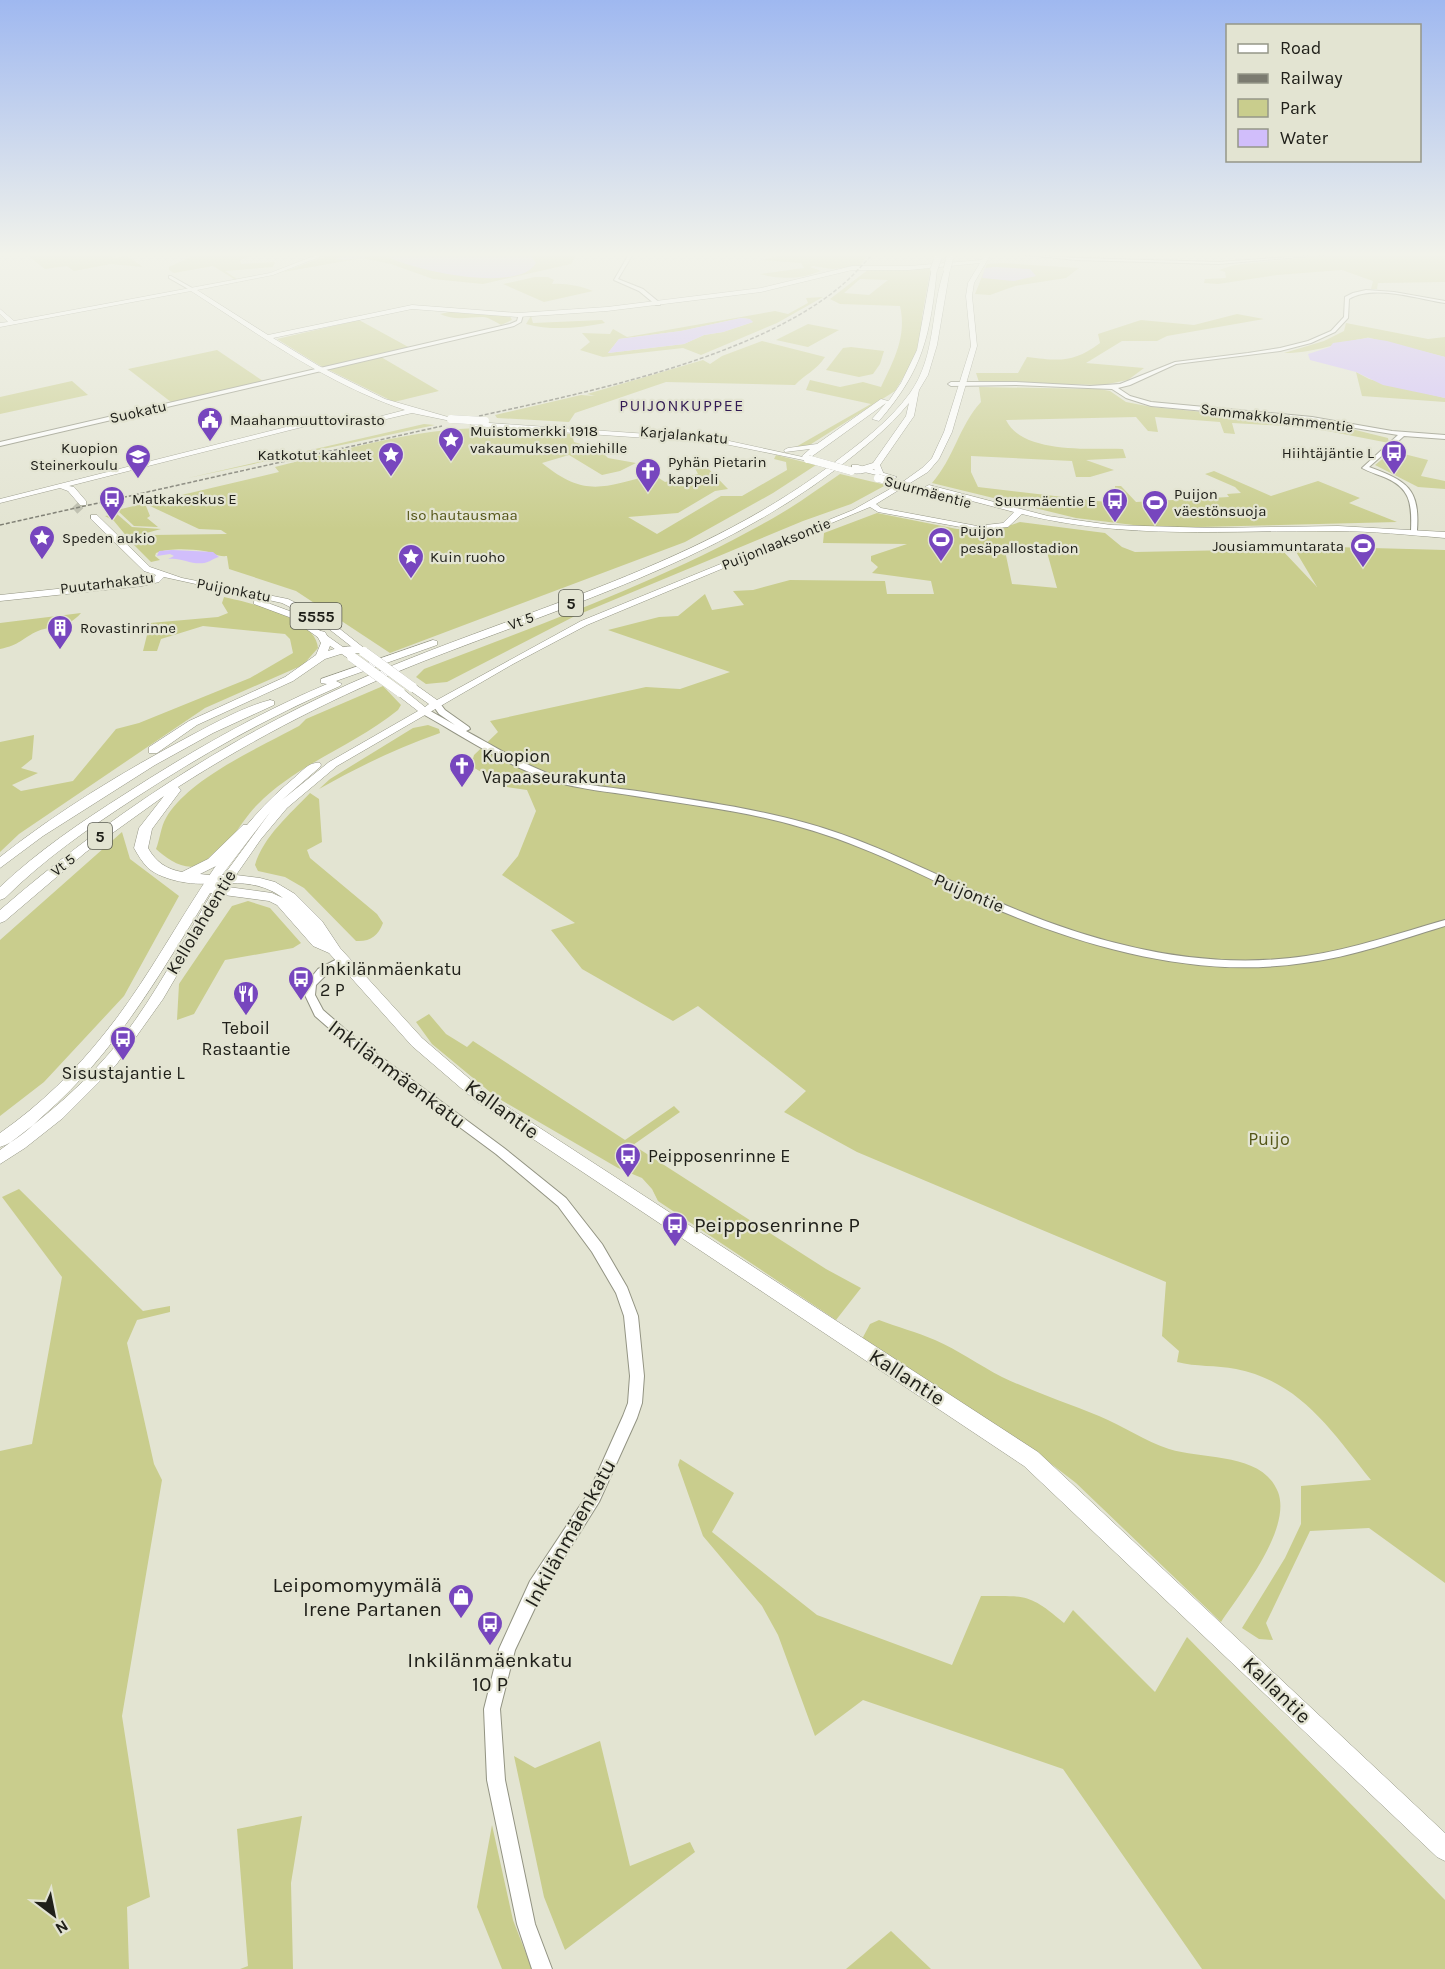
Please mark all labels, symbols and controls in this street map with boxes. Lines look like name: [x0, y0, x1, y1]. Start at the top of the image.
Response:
legend: [1226, 24, 1421, 162]
text: Road: [1280, 37, 1321, 59]
text: Railway: [1280, 67, 1343, 89]
text: Park: [1280, 97, 1317, 119]
text: Water: [1280, 127, 1328, 149]
district label: PUIJONKUPPEE: [619, 396, 745, 415]
street label: Suokatu: [108, 397, 168, 427]
street label: Sammakkolammentie: [1200, 400, 1354, 436]
public building icon: Maahanmuuttovirasto: [195, 405, 225, 443]
place label: Maahanmuuttovirasto: [230, 411, 385, 429]
place label: Muistomerkki 1918 vakaumuksen miehille: [470, 422, 627, 457]
street label: Karjalankatu: [639, 422, 729, 448]
place icon: Muistomerkki 1918 vakaumuksen miehille: [436, 425, 466, 463]
bus stop icon: Hiihtäjäntie L: [1379, 438, 1409, 476]
place label: Kuopion Steinerkoulu: [30, 439, 118, 474]
place icon: Katkotut kahleet: [376, 440, 406, 478]
school or university icon: Kuopion Steinerkoulu: [123, 442, 153, 480]
place label: Hiihtäjäntie L: [1282, 444, 1374, 462]
place label: Katkotut kahleet: [257, 446, 372, 464]
place label: Pyhän Pietarin kappeli: [668, 453, 767, 488]
church icon: Pyhän Pietarin kappeli: [633, 456, 663, 494]
street label: Suurmäentie: [882, 472, 974, 512]
bus stop icon: Matkakeskus E: [97, 484, 127, 522]
place label: Puijon väestönsuoja: [1174, 485, 1266, 520]
bus stop icon: Suurmäentie E: [1100, 486, 1130, 524]
sports icon: Puijon väestönsuoja: [1140, 488, 1170, 526]
place label: Matkakeskus E: [132, 490, 237, 508]
place label: Suurmäentie E: [994, 492, 1096, 510]
park label: Iso hautausmaa: [406, 506, 518, 524]
street label: Puijonlaaksontie: [719, 514, 833, 574]
place label: Puijon pesäpallostadion: [960, 522, 1079, 557]
place icon: Speden aukio: [27, 523, 57, 561]
sports icon: Puijon pesäpallostadion: [926, 525, 956, 563]
place label: Speden aukio: [62, 529, 155, 547]
sports icon: Jousiammuntarata: [1348, 531, 1378, 569]
place label: Jousiammuntarata: [1212, 537, 1344, 555]
place icon: Kuin ruoho: [396, 542, 426, 580]
place label: Kuin ruoho: [430, 548, 505, 566]
street label: Puutarhakatu: [59, 568, 155, 598]
street label: Puijonkatu: [195, 574, 273, 606]
road number: 5: [559, 590, 583, 616]
road number: 5555: [290, 603, 342, 629]
street label: Vt 5: [506, 608, 536, 634]
building icon: Rovastinrinne: [45, 613, 75, 651]
place label: Rovastinrinne: [80, 619, 176, 637]
place label: Kuopion Vapaaseurakunta: [482, 745, 626, 788]
church icon: Kuopion Vapaaseurakunta: [447, 751, 477, 789]
road number: 5: [88, 823, 112, 849]
street label: Vt 5: [47, 850, 79, 880]
street label: Kellolahdentie: [161, 866, 241, 978]
street label: Puijontie: [931, 868, 1007, 918]
place label: Inkilänmäenkatu 2 P: [320, 958, 462, 1001]
bus stop icon: Inkilänmäenkatu 2 P: [286, 964, 316, 1002]
restaurant icon: Teboil Rastaantie: [231, 979, 261, 1017]
street label: Inkilänmäenkatu: [324, 1015, 470, 1133]
place label: Teboil Rastaantie: [201, 1017, 291, 1060]
bus stop icon: Sisustajantie L: [108, 1024, 138, 1062]
place label: Sisustajantie L: [61, 1062, 185, 1084]
street label: Kallantie: [460, 1074, 544, 1144]
park label: Puijo: [1248, 1128, 1290, 1150]
bus stop icon: Peipposenrinne E: [613, 1141, 643, 1179]
place label: Peipposenrinne E: [648, 1145, 790, 1167]
bus stop icon: Peipposenrinne P: [660, 1210, 690, 1248]
place label: Peipposenrinne P: [694, 1213, 860, 1237]
street label: Kallantie: [865, 1344, 949, 1410]
street label: Inkilänmäenkatu: [519, 1455, 621, 1611]
place label: Leipomomyymälä Irene Partanen: [272, 1573, 442, 1621]
shop icon: Leipomomyymälä Irene Partanen: [446, 1582, 476, 1620]
bus stop icon: Inkilänmäenkatu 10 P: [475, 1609, 505, 1647]
place label: Inkilänmäenkatu 10 P: [407, 1648, 573, 1696]
street label: Kallantie: [1238, 1652, 1316, 1728]
north arrow: [24, 1885, 84, 1945]
text: N: [52, 1916, 72, 1938]

